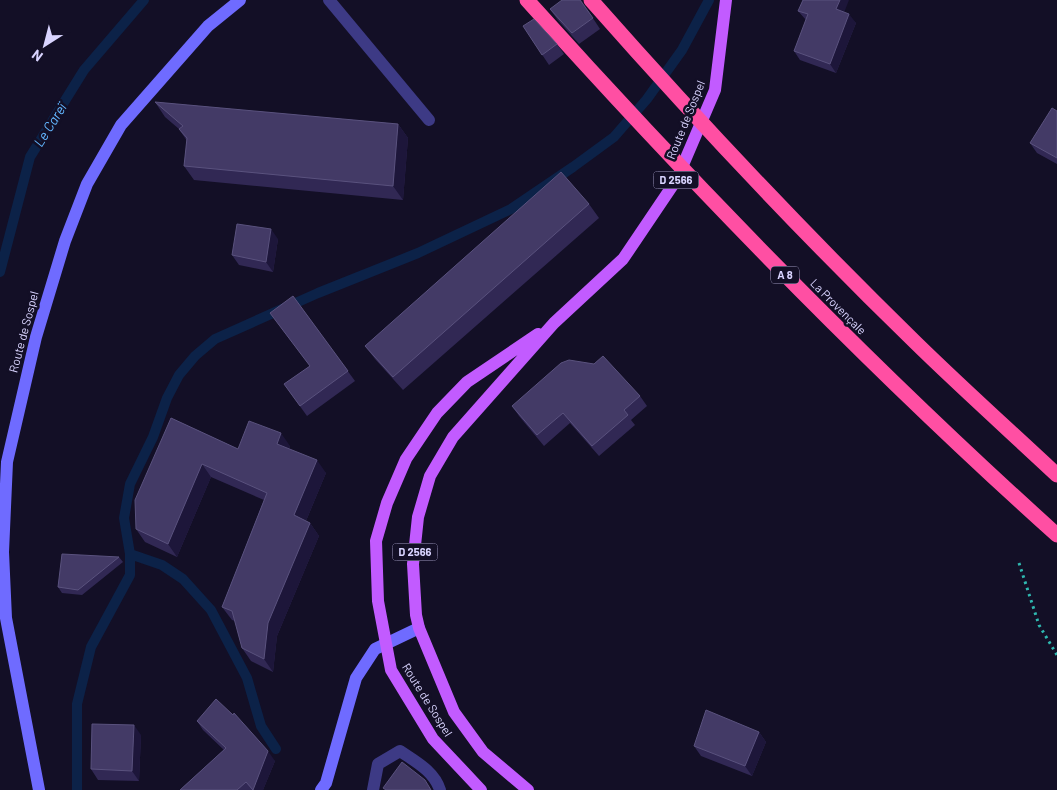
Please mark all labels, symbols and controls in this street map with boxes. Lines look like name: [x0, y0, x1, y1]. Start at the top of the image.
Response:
north arrow: [20, 20, 70, 70]
text: N: [28, 46, 46, 66]
street label: Route de Sospel: [663, 78, 707, 161]
water label: Le Careï: [30, 98, 71, 150]
road number: D 2566: [654, 172, 698, 188]
road number: A 8: [771, 266, 799, 284]
street label: La Provençale: [808, 276, 869, 337]
street label: Route de Sospel: [5, 290, 41, 374]
road number: D 2566: [392, 544, 438, 560]
street label: Route de Sospel: [400, 660, 456, 739]

